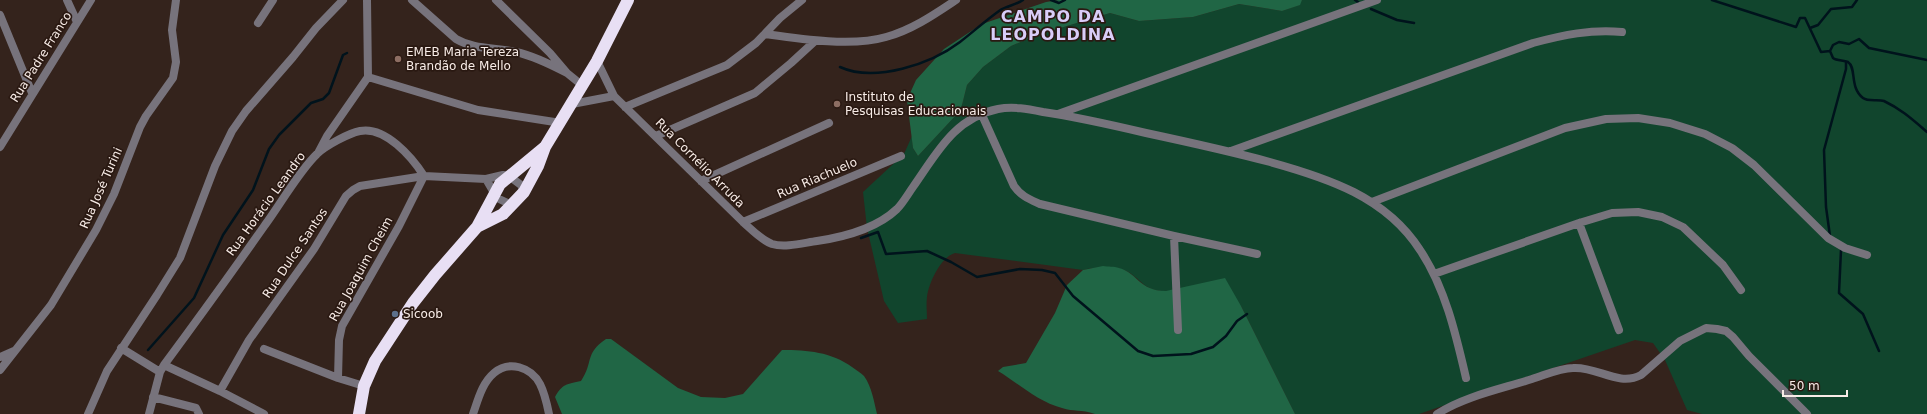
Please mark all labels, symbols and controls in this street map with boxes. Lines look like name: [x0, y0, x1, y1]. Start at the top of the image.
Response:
district label: CAMPO DA LEOPOLDINA: [990, 7, 1116, 44]
street label: Rua Padre Franco: [8, 9, 74, 105]
place label: EMEB Maria Tereza Brandão de Mello: [406, 45, 519, 73]
marker: EMEB Maria Tereza Brandão de Mello: [393, 54, 403, 64]
place label: Instituto de Pesquisas Educacionais: [845, 90, 986, 118]
marker: Instituto de Pesquisas Educacionais: [832, 99, 842, 109]
street label: Rua Cornélio Arruda: [653, 116, 747, 210]
street label: Rua José Turini: [77, 145, 125, 231]
street label: Rua Horácio Leandro: [224, 149, 308, 259]
street label: Rua Riachuelo: [775, 155, 859, 201]
street label: Rua Dulce Santos: [260, 205, 330, 301]
street label: Rua Joaquim Cheim: [326, 214, 396, 324]
place label: Sicoob: [403, 307, 443, 321]
marker: Sicoob: [390, 309, 400, 319]
scale bar: [1783, 372, 1847, 398]
text: 50 m: [1789, 379, 1820, 393]

